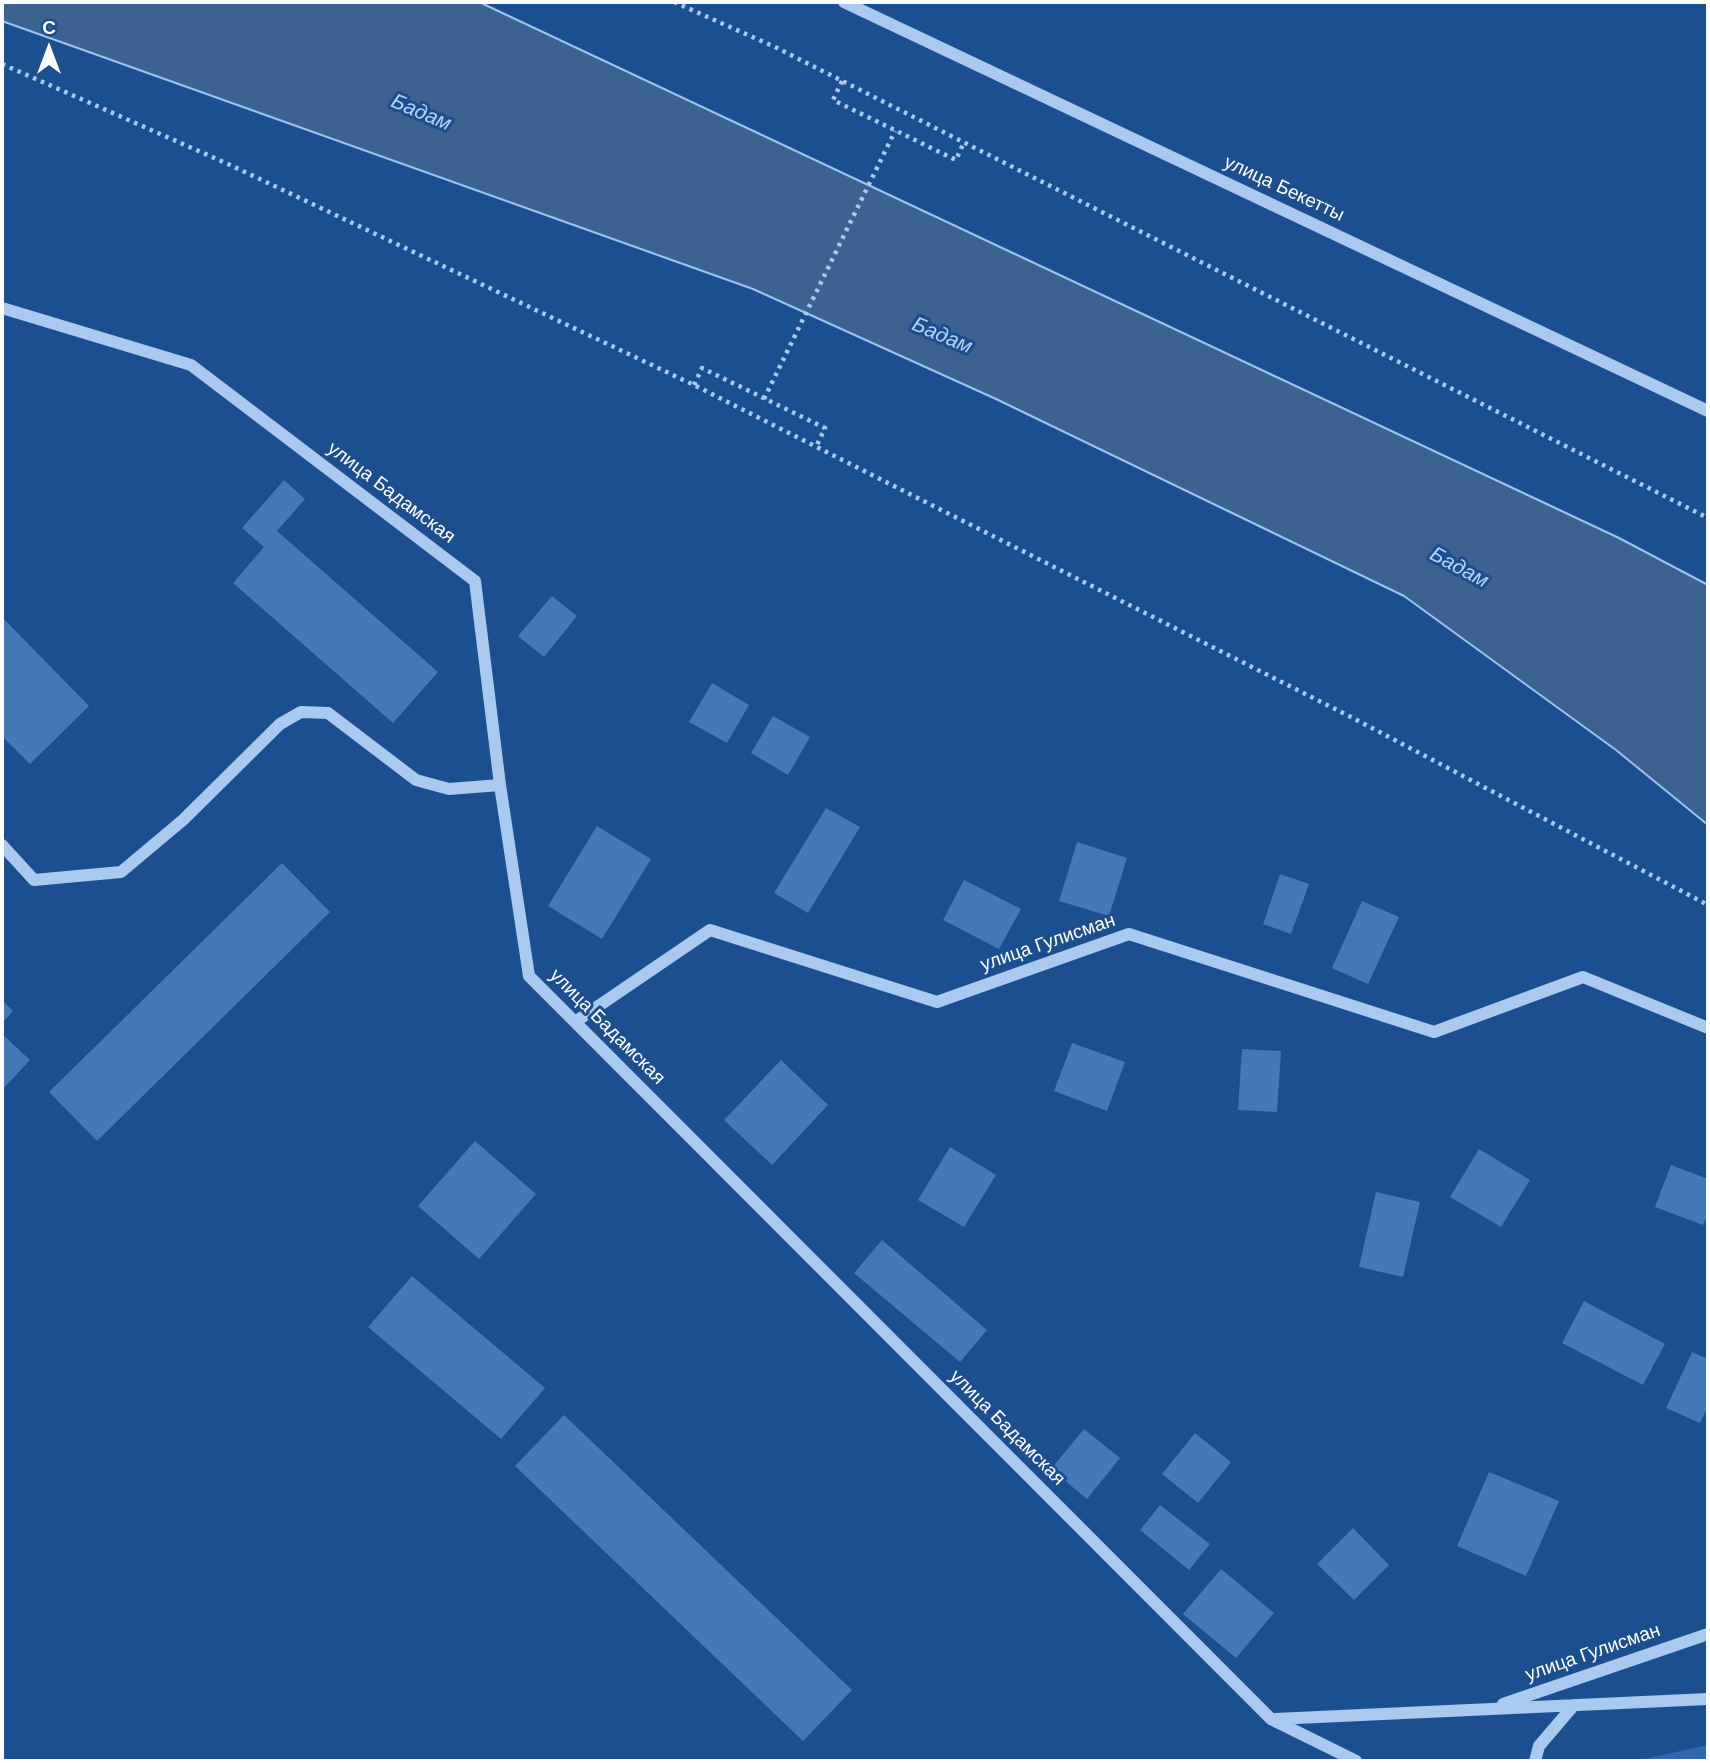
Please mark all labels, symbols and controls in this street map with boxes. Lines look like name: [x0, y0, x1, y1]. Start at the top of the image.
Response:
north arrow: [14, 14, 84, 84]
text: С: [42, 17, 56, 38]
water label: Бадам: [387, 89, 455, 137]
street label: улица Бекетты: [1220, 151, 1348, 227]
water label: Бадам: [908, 312, 976, 360]
street label: улица Бадамская: [323, 437, 459, 549]
water label: Бадам: [1425, 542, 1493, 594]
street label: улица Гулисман: [978, 909, 1118, 977]
street label: улица Бадамская: [544, 964, 670, 1090]
street label: улица Бадамская: [944, 1365, 1070, 1491]
street label: улица Гулисман: [1523, 1619, 1663, 1687]

